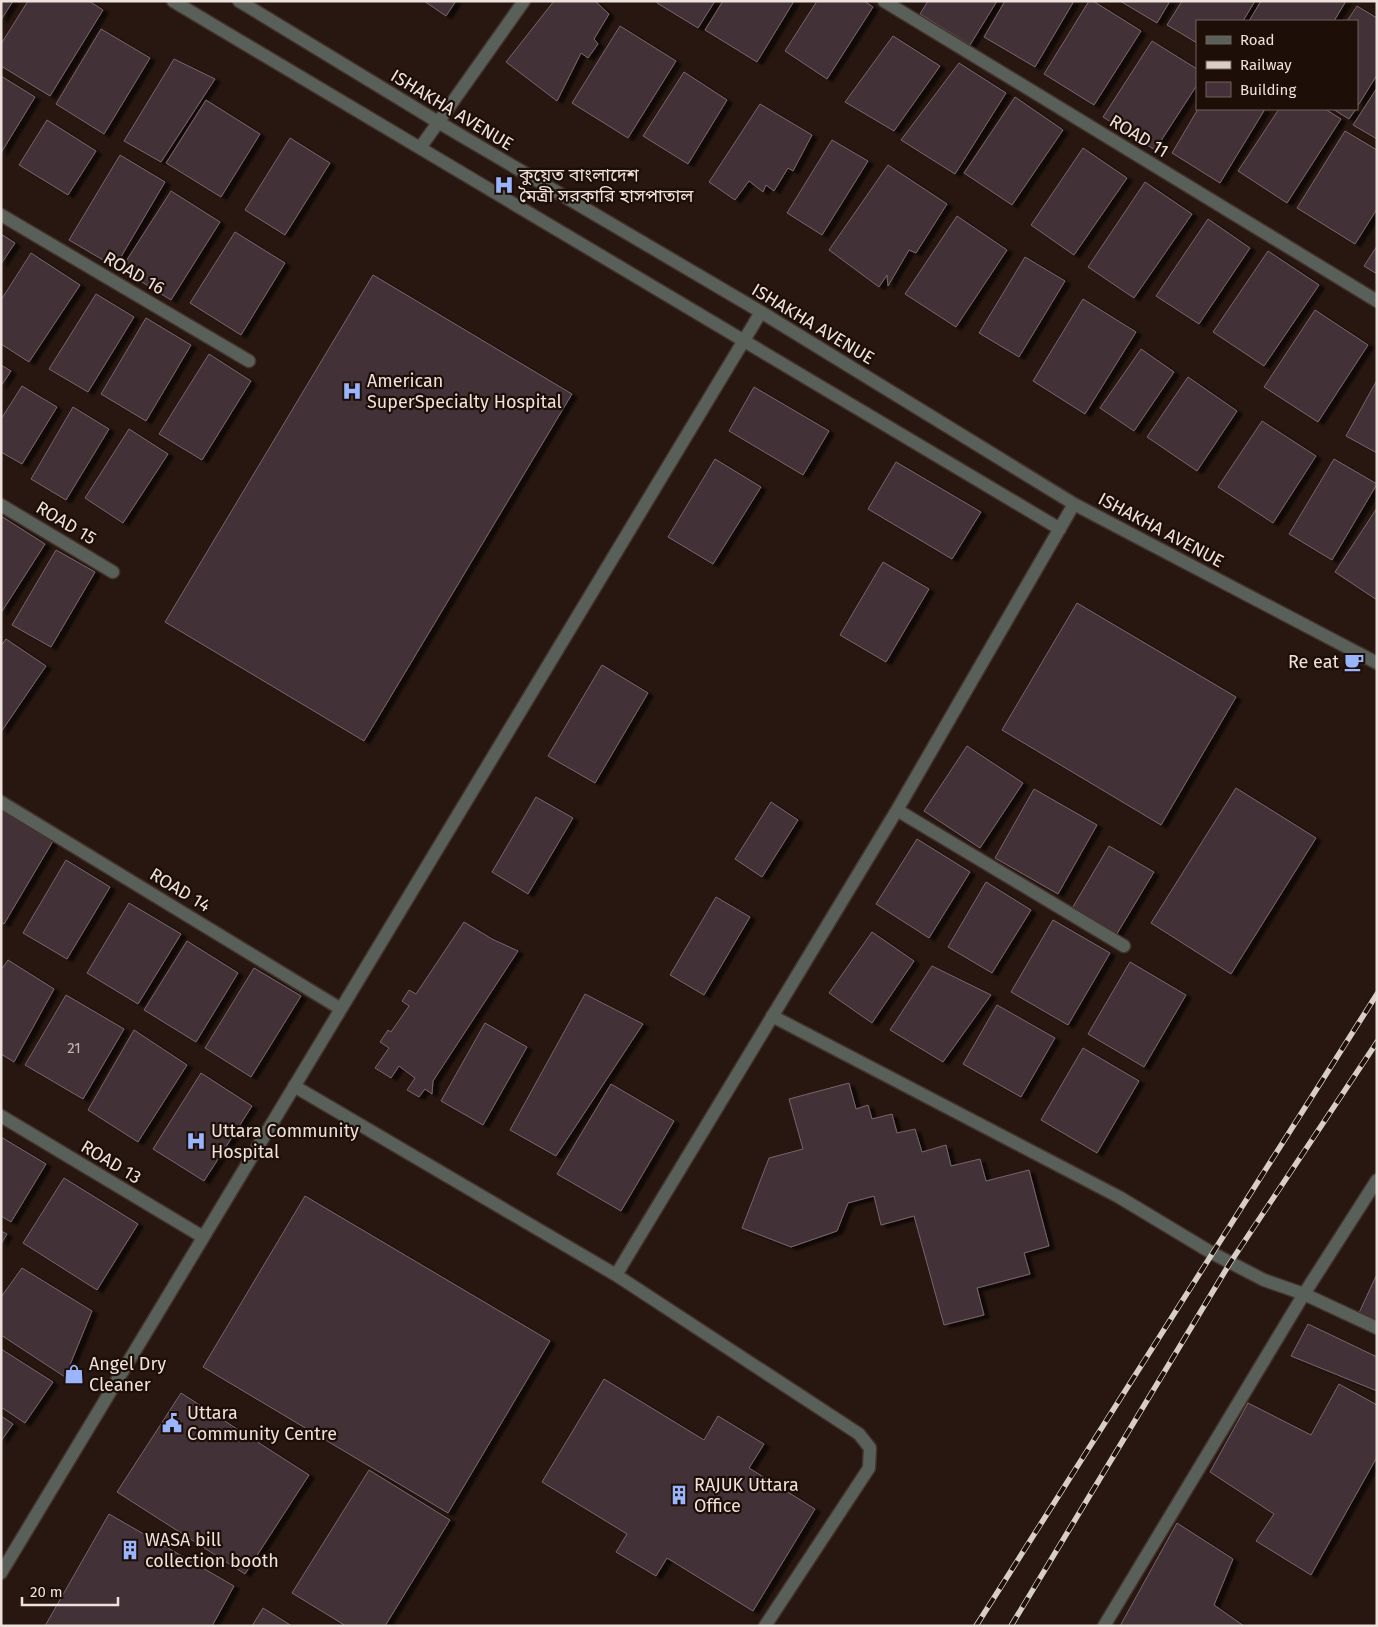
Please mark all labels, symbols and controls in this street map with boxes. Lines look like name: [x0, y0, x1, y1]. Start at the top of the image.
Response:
legend: [1196, 20, 1358, 110]
text: Road: [1240, 31, 1275, 49]
text: Railway: [1240, 56, 1292, 74]
street label: ISHAKHA AVENUE: [387, 65, 517, 155]
text: Building: [1240, 81, 1296, 99]
street label: ROAD 11: [1105, 110, 1173, 162]
place label: কুয়েত বাংলাদেশ মৈত্রী সরকারি হাসপাতাল: [518, 164, 694, 207]
hospital icon: কুয়েত বাংলাদেশ মৈত্রী সরকারি হাসপাতাল: [493, 174, 515, 196]
street label: ROAD 16: [99, 247, 169, 299]
street label: ISHAKHA AVENUE: [748, 279, 878, 369]
place label: American SuperSpecialty Hospital: [367, 370, 562, 413]
hospital icon: American SuperSpecialty Hospital: [341, 380, 363, 402]
street label: ISHAKHA AVENUE: [1094, 488, 1228, 572]
street label: ROAD 15: [32, 496, 100, 550]
place label: Re eat: [1288, 651, 1339, 673]
cafe icon: Re eat: [1343, 651, 1365, 673]
street label: ROAD 14: [146, 863, 215, 917]
house number: 21: [67, 1039, 81, 1057]
place label: Uttara Community Hospital: [211, 1120, 359, 1163]
hospital icon: Uttara Community Hospital: [185, 1130, 207, 1152]
street label: ROAD 13: [77, 1135, 145, 1189]
place label: Angel Dry Cleaner: [89, 1353, 166, 1396]
shop icon: Angel Dry Cleaner: [63, 1363, 85, 1385]
place label: Uttara Community Centre: [187, 1402, 337, 1445]
public building icon: Uttara Community Centre: [161, 1412, 183, 1434]
place label: RAJUK Uttara Office: [694, 1474, 799, 1517]
building icon: RAJUK Uttara Office: [668, 1484, 690, 1506]
place label: WASA bill collection booth: [145, 1529, 279, 1572]
building icon: WASA bill collection booth: [119, 1539, 141, 1561]
scale bar: [22, 1574, 119, 1606]
text: 20 m: [30, 1583, 63, 1601]

